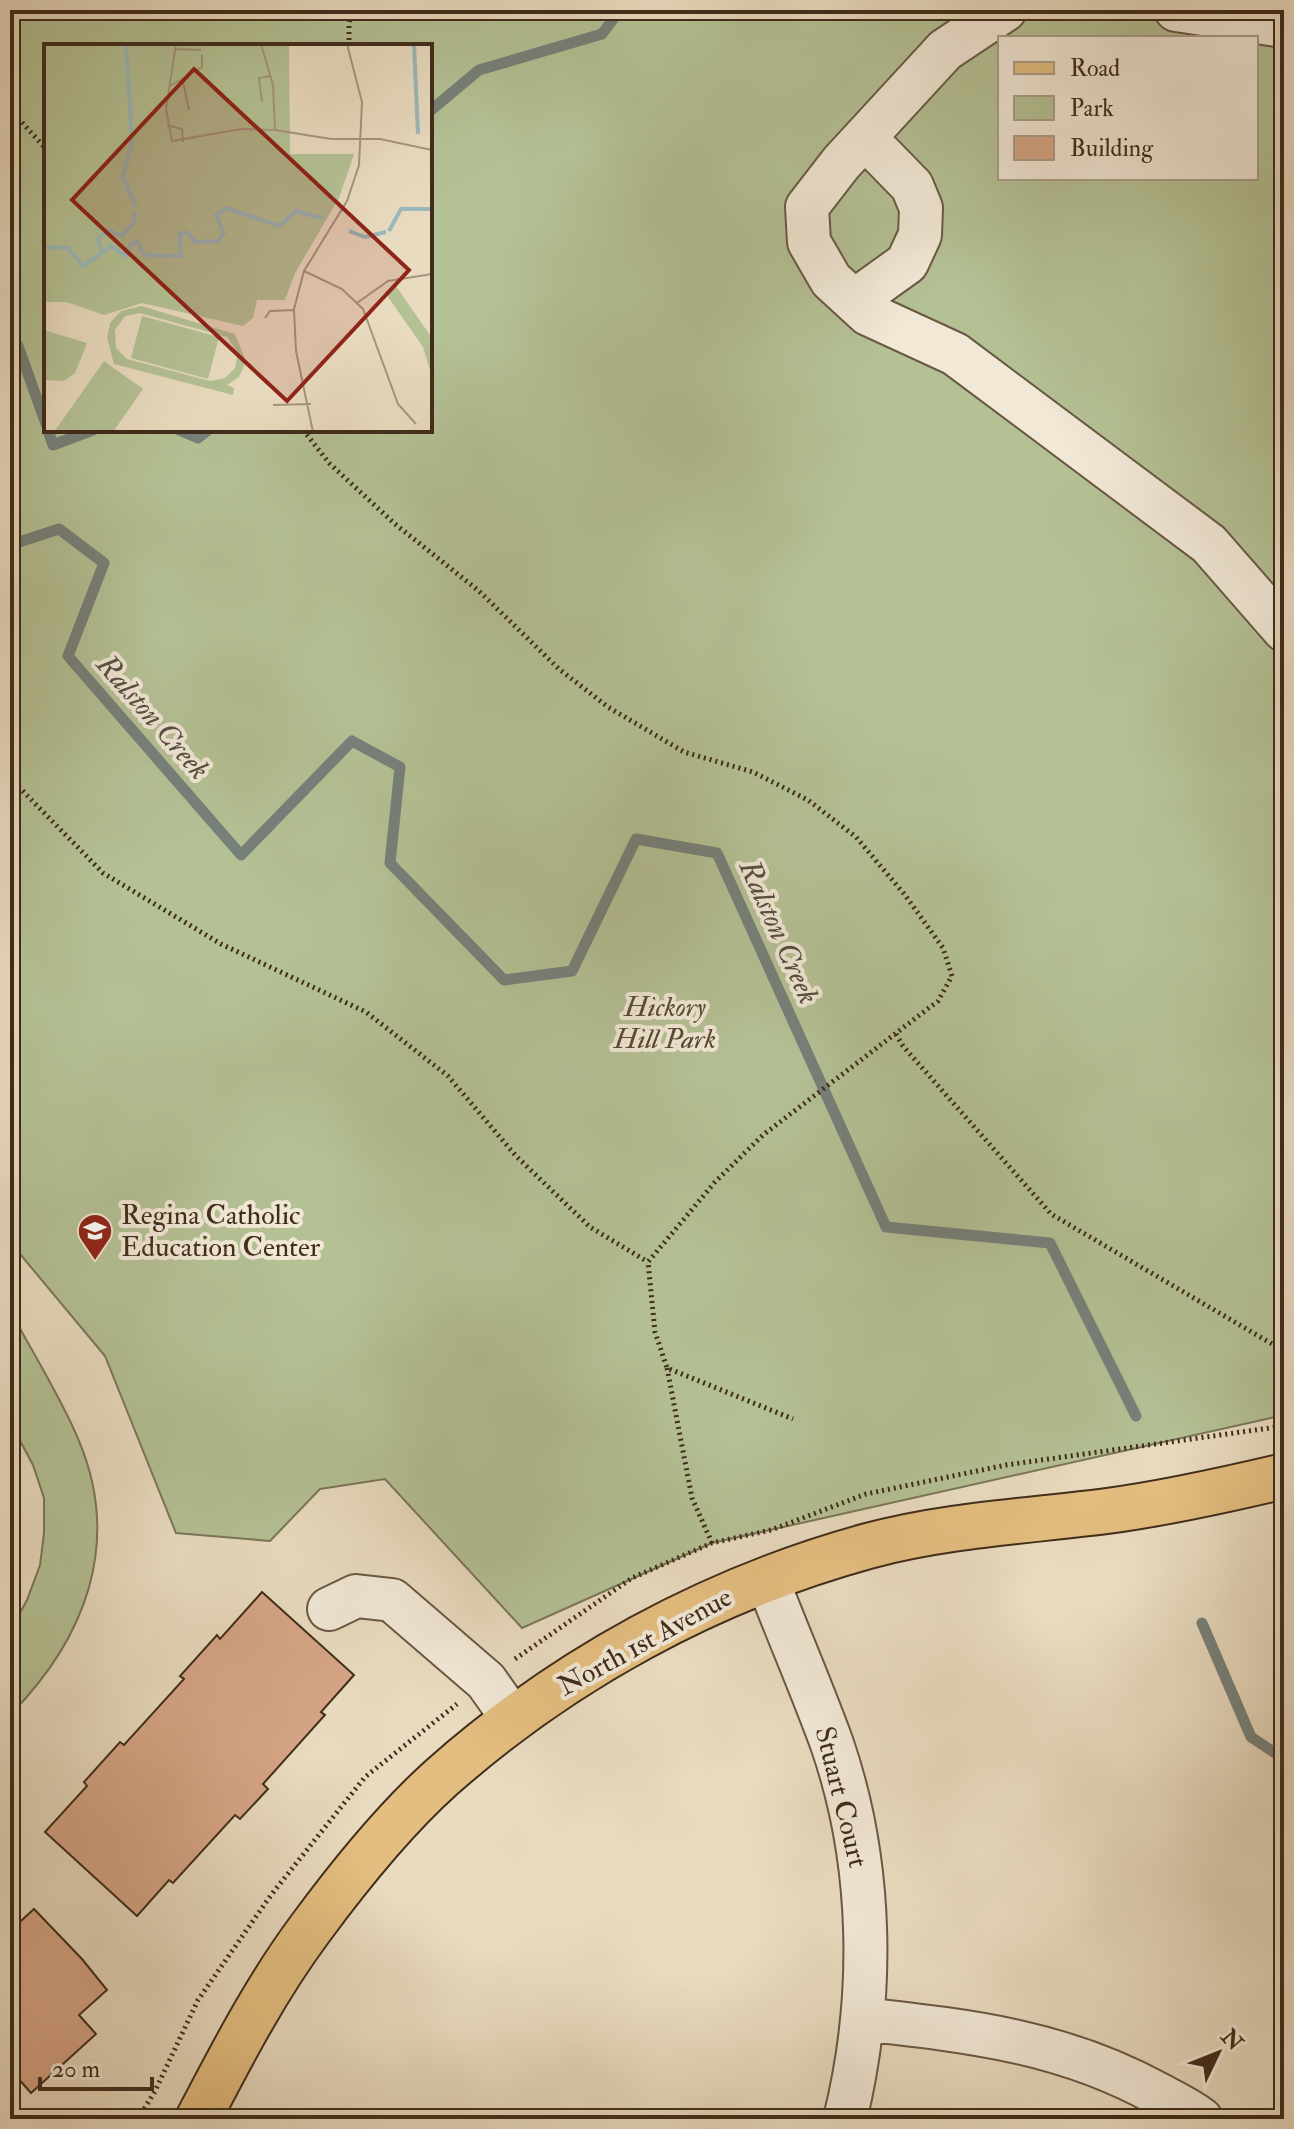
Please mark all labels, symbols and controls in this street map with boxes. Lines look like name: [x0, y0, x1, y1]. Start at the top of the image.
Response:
legend: [998, 36, 1258, 180]
inset map: [44, 44, 432, 432]
text: Road: [1070, 53, 1120, 84]
text: Park: [1070, 93, 1114, 124]
text: Building: [1070, 133, 1154, 164]
water label: Ralston Creek: [88, 646, 217, 787]
water label: Ralston Creek: [730, 853, 827, 1010]
park label: Hickory Hill Park: [612, 990, 716, 1057]
place label: Regina Catholic Education Center: [121, 1198, 321, 1265]
school or university icon: Regina Catholic Education Center: [76, 1212, 114, 1262]
street label: North 1st Avenue: [552, 1580, 738, 1704]
street label: Stuart Court: [807, 1723, 875, 1871]
north arrow: [1178, 2013, 1258, 2093]
text: N: [1214, 2023, 1249, 2057]
scale bar: [40, 2041, 152, 2091]
text: 20 m: [52, 2054, 101, 2085]

